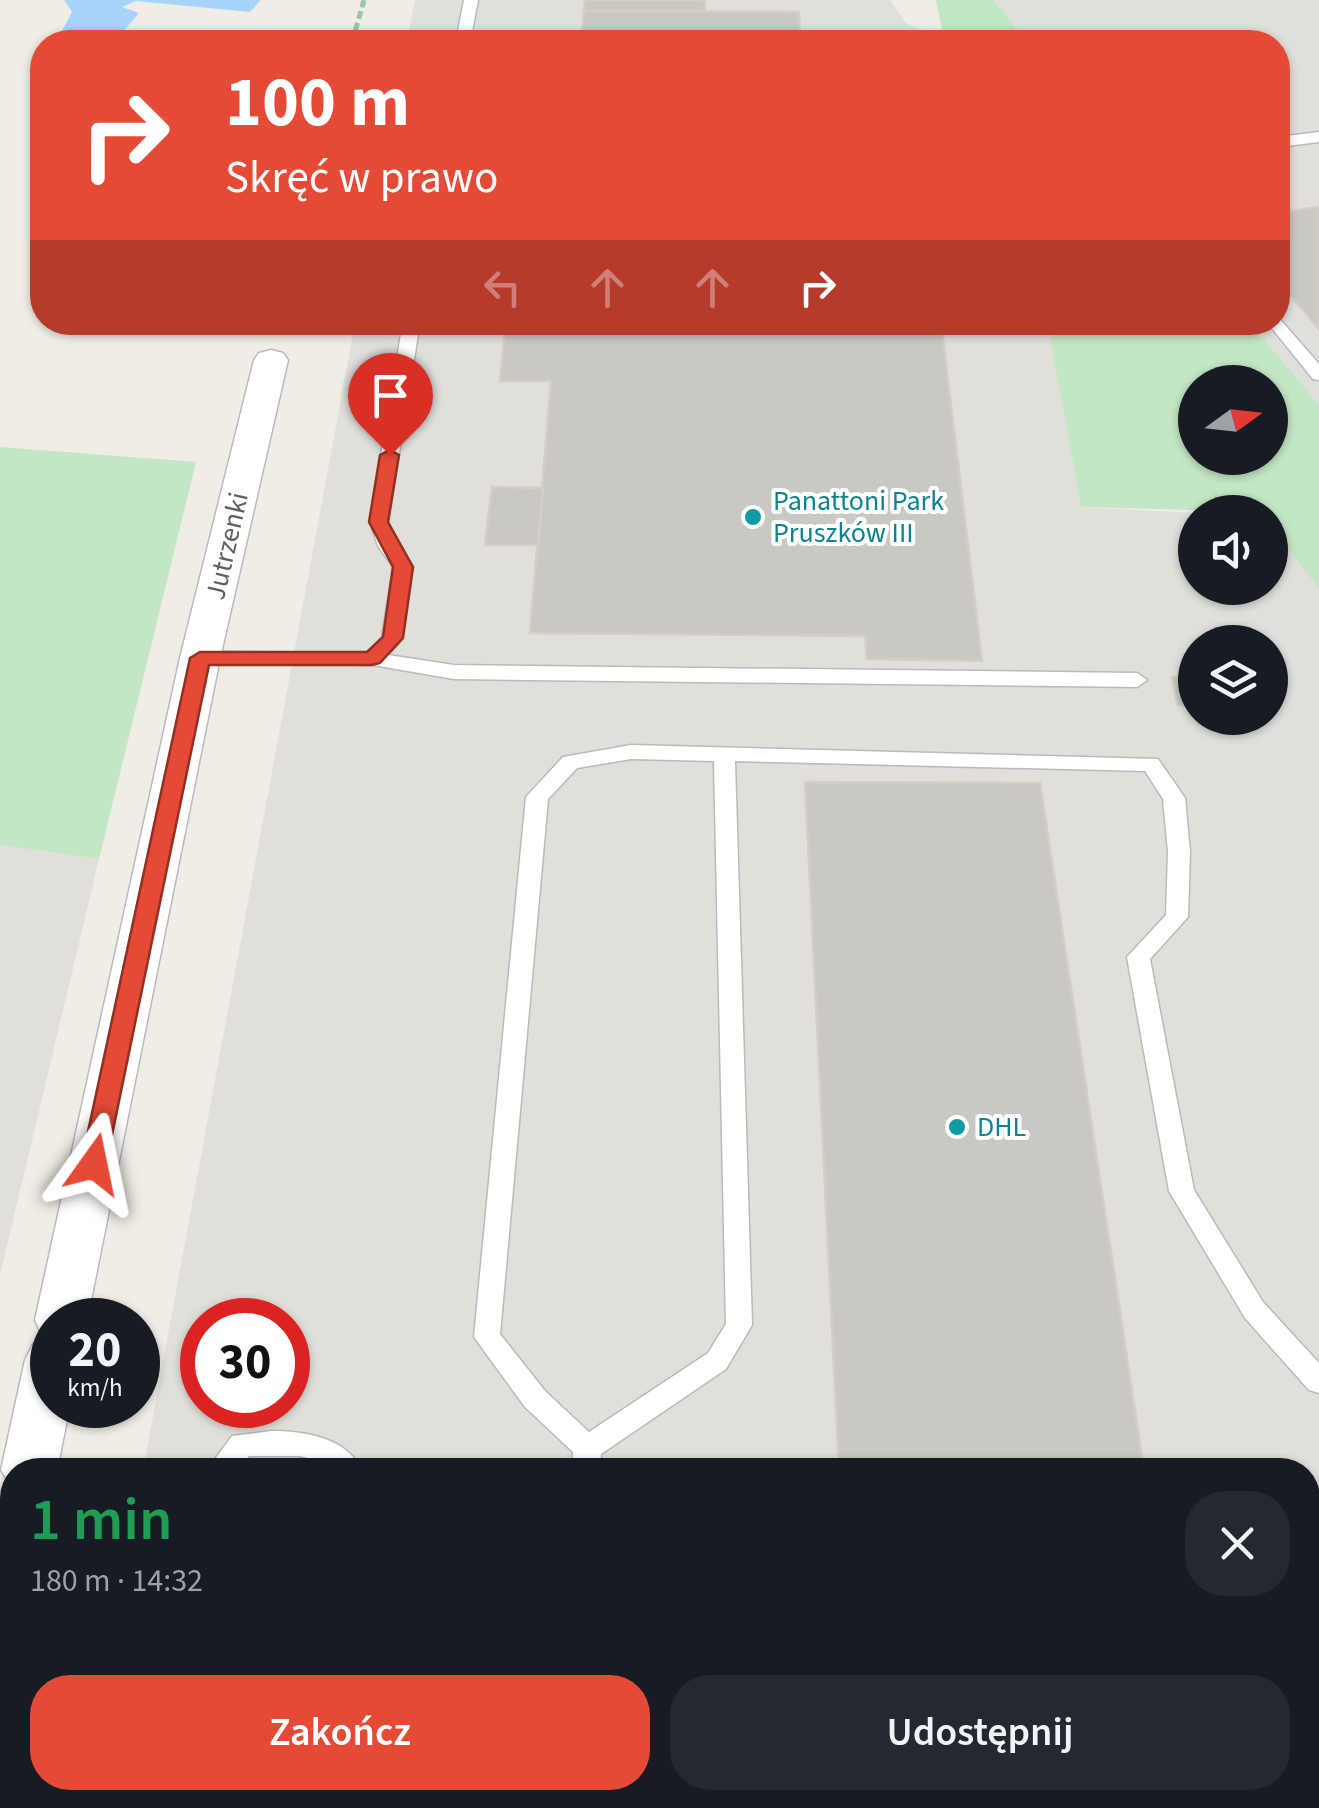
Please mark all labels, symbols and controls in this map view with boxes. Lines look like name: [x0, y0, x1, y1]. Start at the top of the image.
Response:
text: 100 m: [225, 53, 410, 153]
icon: right: [60, 70, 190, 200]
text: Skręć w prawo: [225, 146, 498, 210]
icon: left: [475, 260, 530, 315]
icon: ahead: [580, 260, 635, 315]
icon: ahead: [685, 260, 740, 315]
icon: right: [790, 260, 845, 315]
pin: [348, 353, 433, 456]
north arrow: [1178, 365, 1288, 475]
map controls: [1178, 365, 1288, 735]
icon: arrive: [363, 368, 418, 423]
place label: Panattoni Park Pruszków III: [773, 481, 944, 553]
street label: Jutrzenki: [195, 488, 259, 604]
button: sound: [1178, 495, 1288, 605]
marker: Panattoni Park Pruszków III: [742, 506, 764, 528]
button: layers: [1178, 625, 1288, 735]
place label: DHL: [977, 1107, 1026, 1147]
position arrow: [42, 1112, 146, 1216]
marker: DHL: [946, 1116, 968, 1138]
speed limit sign: 30: [180, 1298, 310, 1428]
text: 20: [69, 1315, 121, 1386]
text: km/h: [67, 1370, 123, 1406]
text: 1 min: [30, 1478, 173, 1563]
button: close: [1185, 1491, 1290, 1596]
text: 180 m · 14:32: [30, 1558, 203, 1604]
button: Zakończ: [30, 1675, 650, 1790]
button: Udostępnij: [670, 1675, 1290, 1790]

